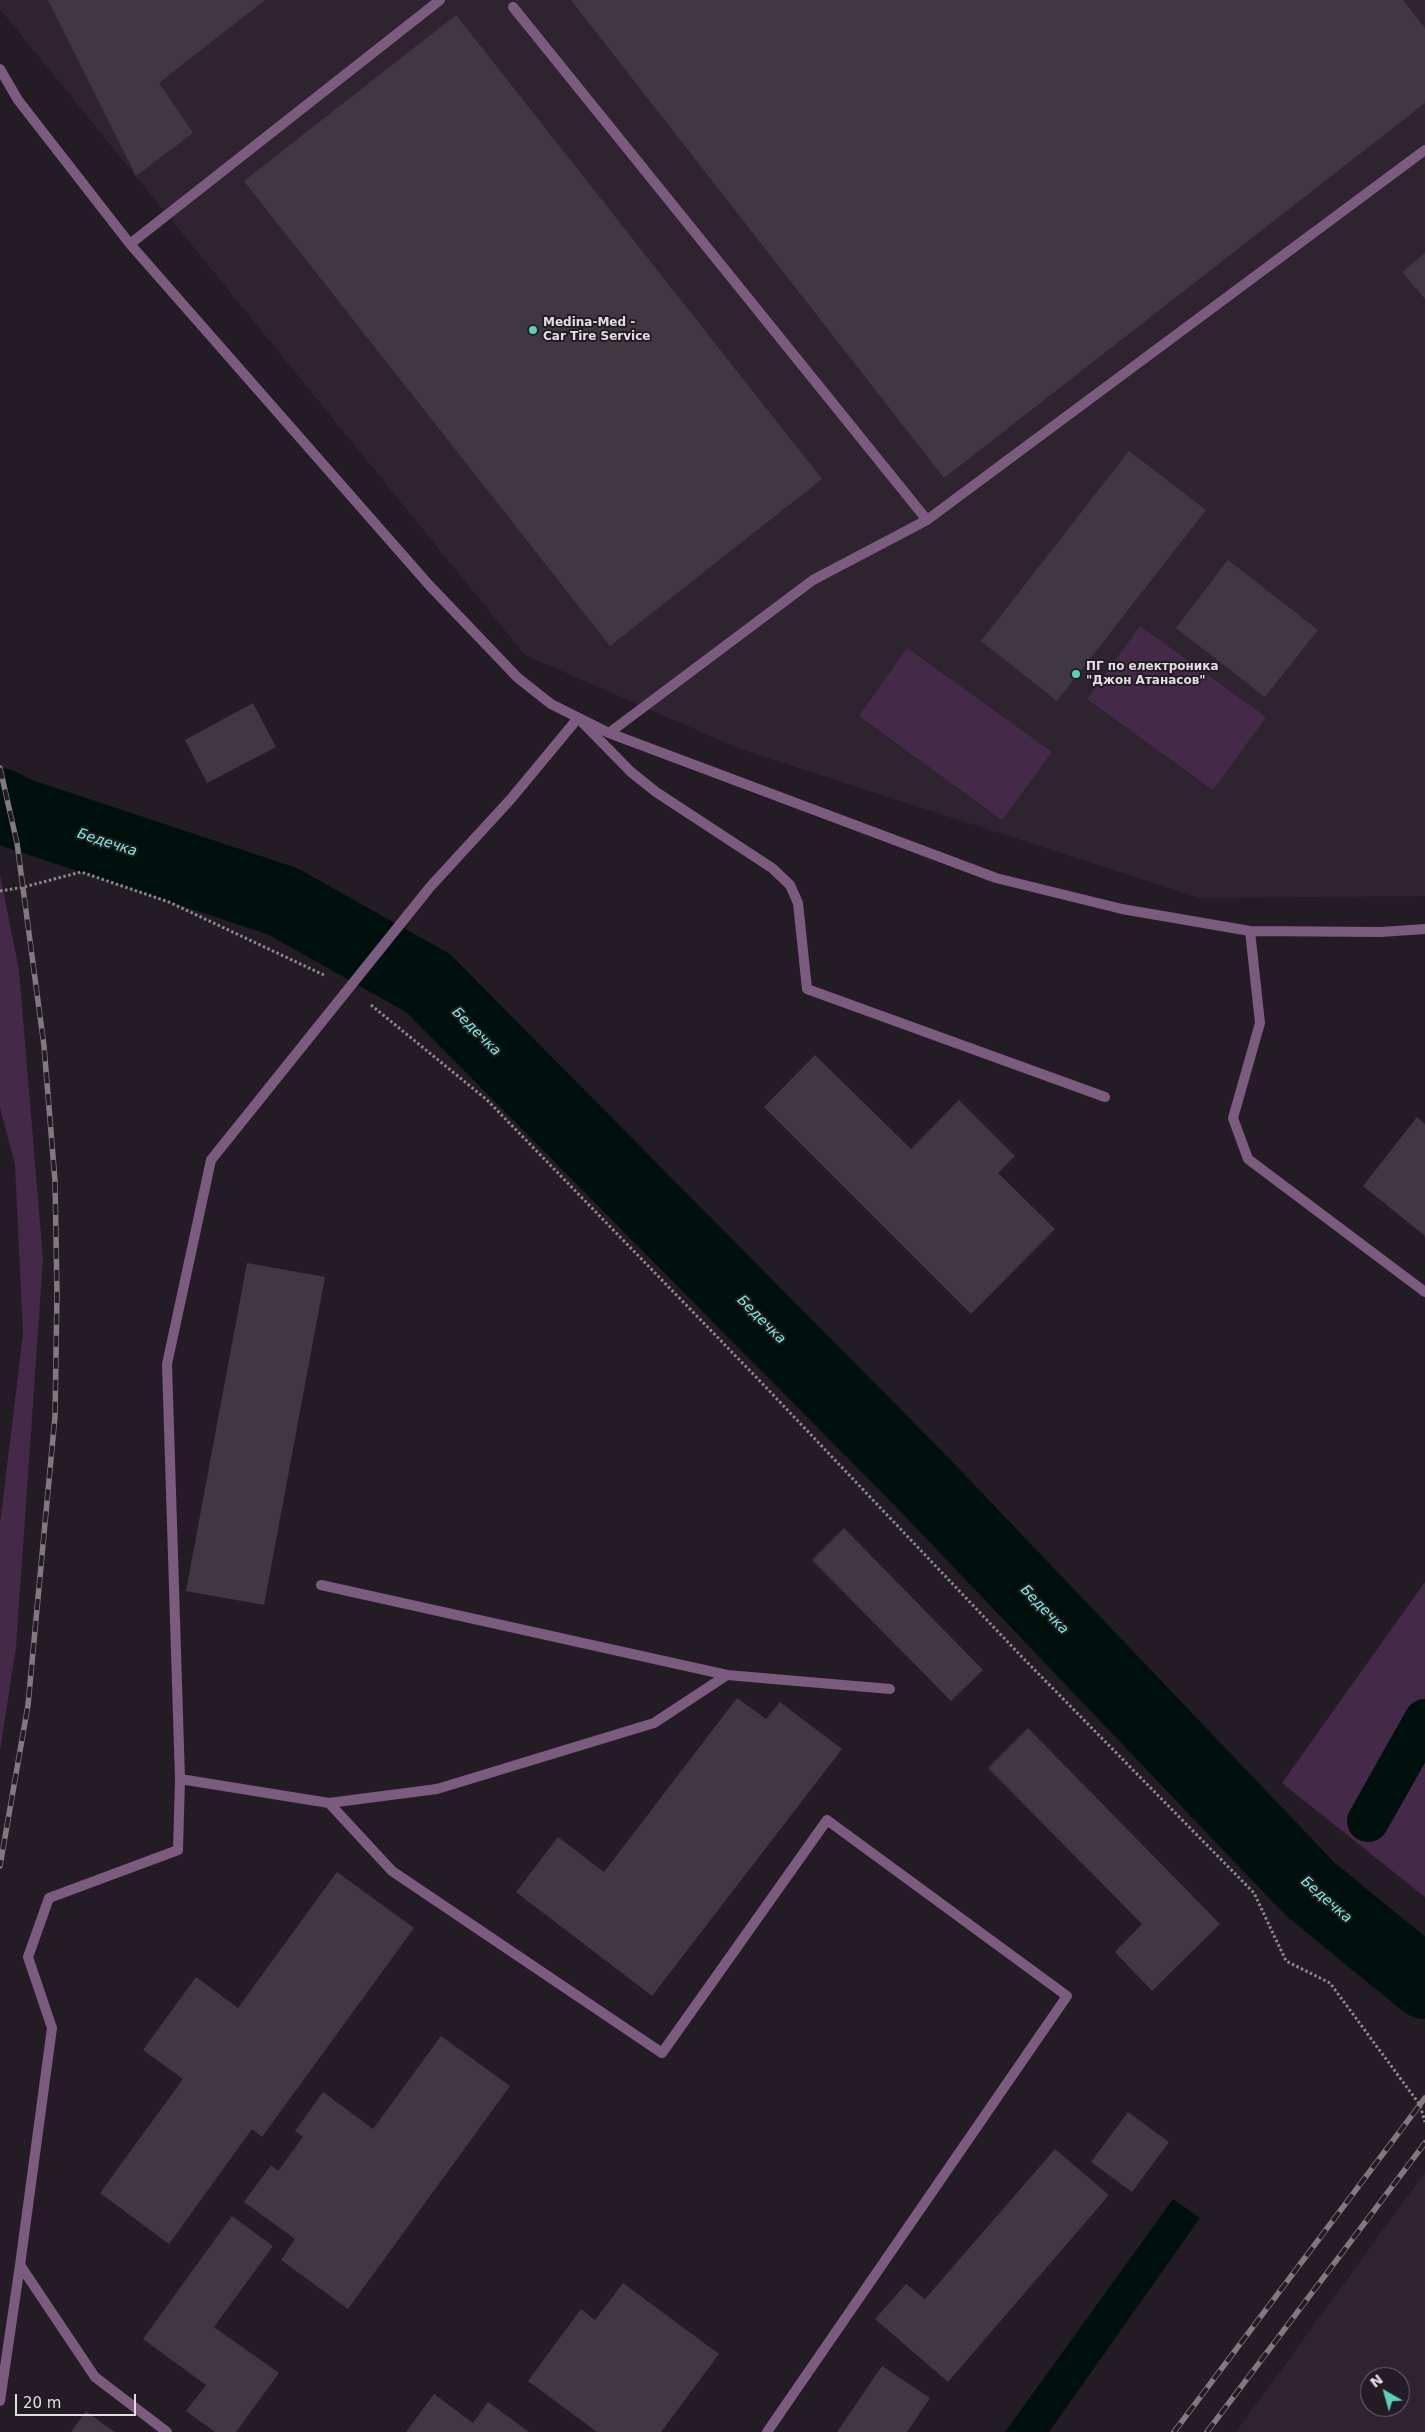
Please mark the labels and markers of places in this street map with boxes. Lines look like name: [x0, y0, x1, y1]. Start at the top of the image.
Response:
place label: Medina-Med - Car Tire Service: [543, 316, 650, 344]
marker: Medina-Med - Car Tire Service: [527, 324, 539, 336]
place label: ПГ по електроника "Джон Атанасов": [1086, 660, 1219, 688]
marker: ПГ по електроника "Джон Атанасов": [1070, 668, 1082, 680]

